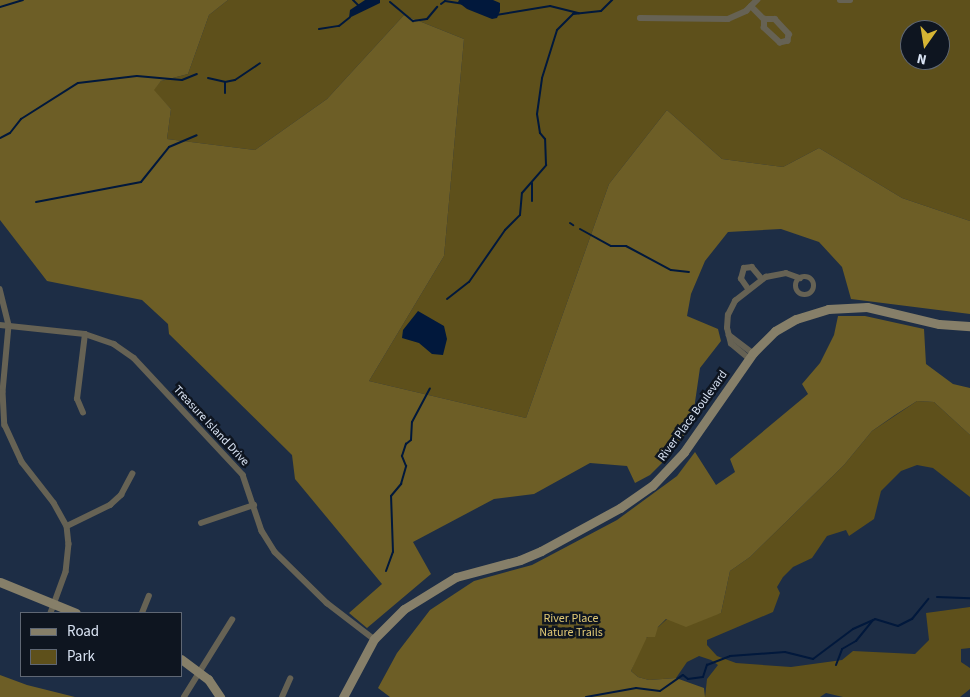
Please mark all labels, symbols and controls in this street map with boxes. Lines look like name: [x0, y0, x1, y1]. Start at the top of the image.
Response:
north arrow: [900, 20, 950, 70]
text: N: [915, 48, 929, 69]
street label: River Place Boulevard: [655, 368, 731, 464]
street label: Treasure Island Drive: [170, 383, 252, 469]
legend: [20, 612, 182, 677]
park label: River Place Nature Trails: [539, 612, 603, 640]
text: Road: [67, 621, 99, 642]
text: Park: [67, 646, 95, 667]

